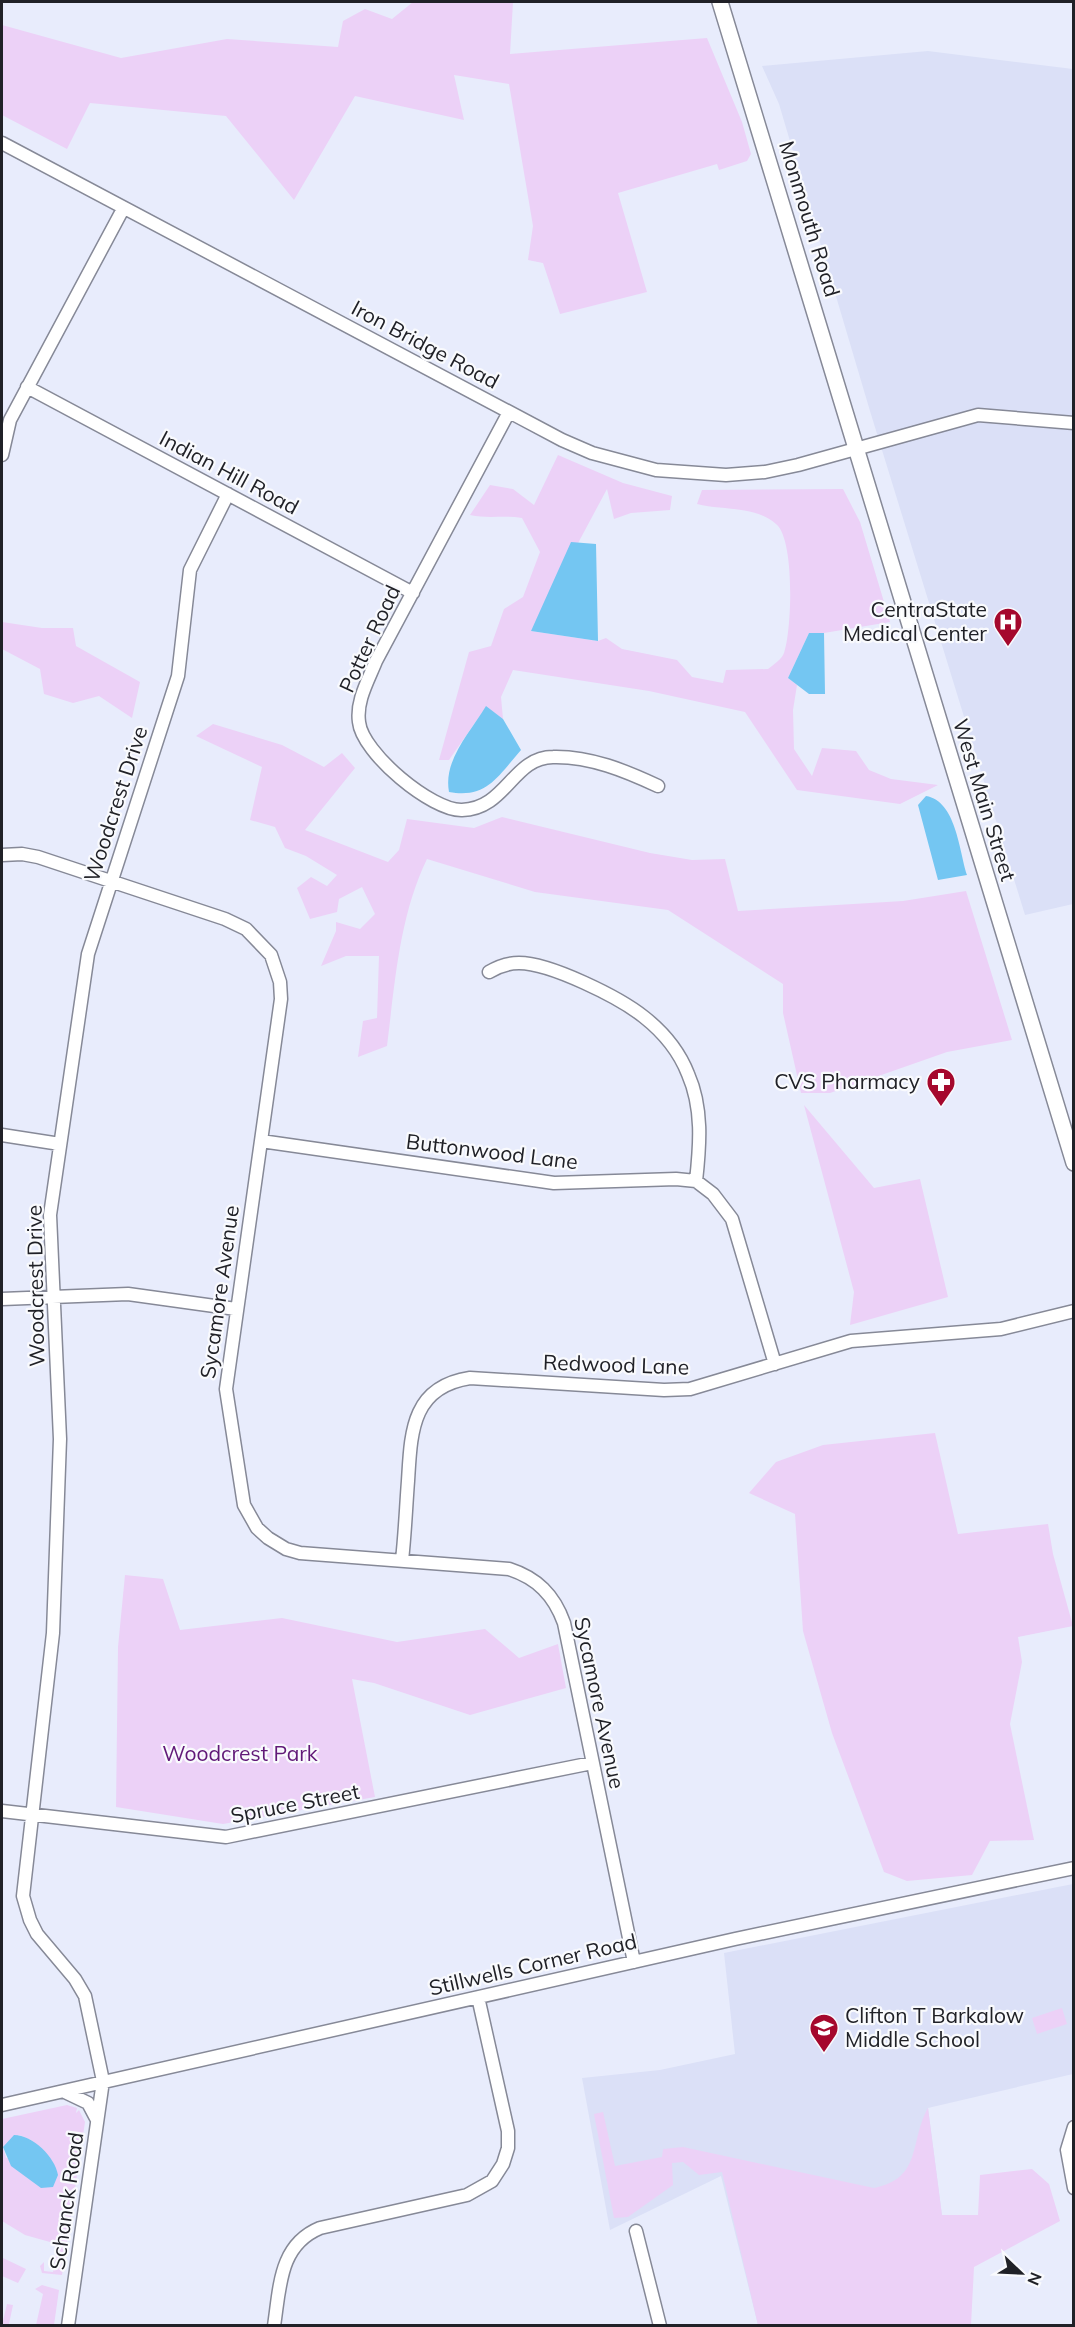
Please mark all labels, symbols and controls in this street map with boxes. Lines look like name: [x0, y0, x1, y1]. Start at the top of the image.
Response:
street label: Monmouth Road: [774, 138, 846, 300]
street label: Iron Bridge Road: [347, 294, 504, 394]
street label: Indian Hill Road: [155, 425, 303, 520]
street label: Potter Road: [333, 581, 405, 696]
place label: CentraState Medical Center: [843, 596, 987, 646]
hospital icon: CentraState Medical Center: [992, 606, 1024, 648]
street label: West Main Street: [948, 715, 1022, 884]
street label: Woodcrest Drive: [78, 723, 152, 885]
pharmacy icon: CVS Pharmacy: [925, 1066, 957, 1108]
place label: CVS Pharmacy: [774, 1068, 920, 1094]
street label: Buttonwood Lane: [405, 1128, 579, 1174]
street label: Sycamore Avenue: [194, 1203, 244, 1380]
street label: Woodcrest Drive: [21, 1205, 49, 1367]
street label: Redwood Lane: [543, 1348, 690, 1380]
street label: Sycamore Avenue: [569, 1615, 631, 1791]
park label: Woodcrest Park: [162, 1740, 318, 1766]
street label: Spruce Street: [228, 1778, 361, 1828]
street label: Stillwells Corner Road: [426, 1927, 639, 2001]
place label: Clifton T Barkalow Middle School: [845, 2002, 1024, 2052]
school or university icon: Clifton T Barkalow Middle School: [808, 2012, 840, 2054]
street label: Schanck Road: [43, 2130, 89, 2271]
north arrow: [991, 2243, 1051, 2303]
text: N: [1023, 2269, 1046, 2288]

